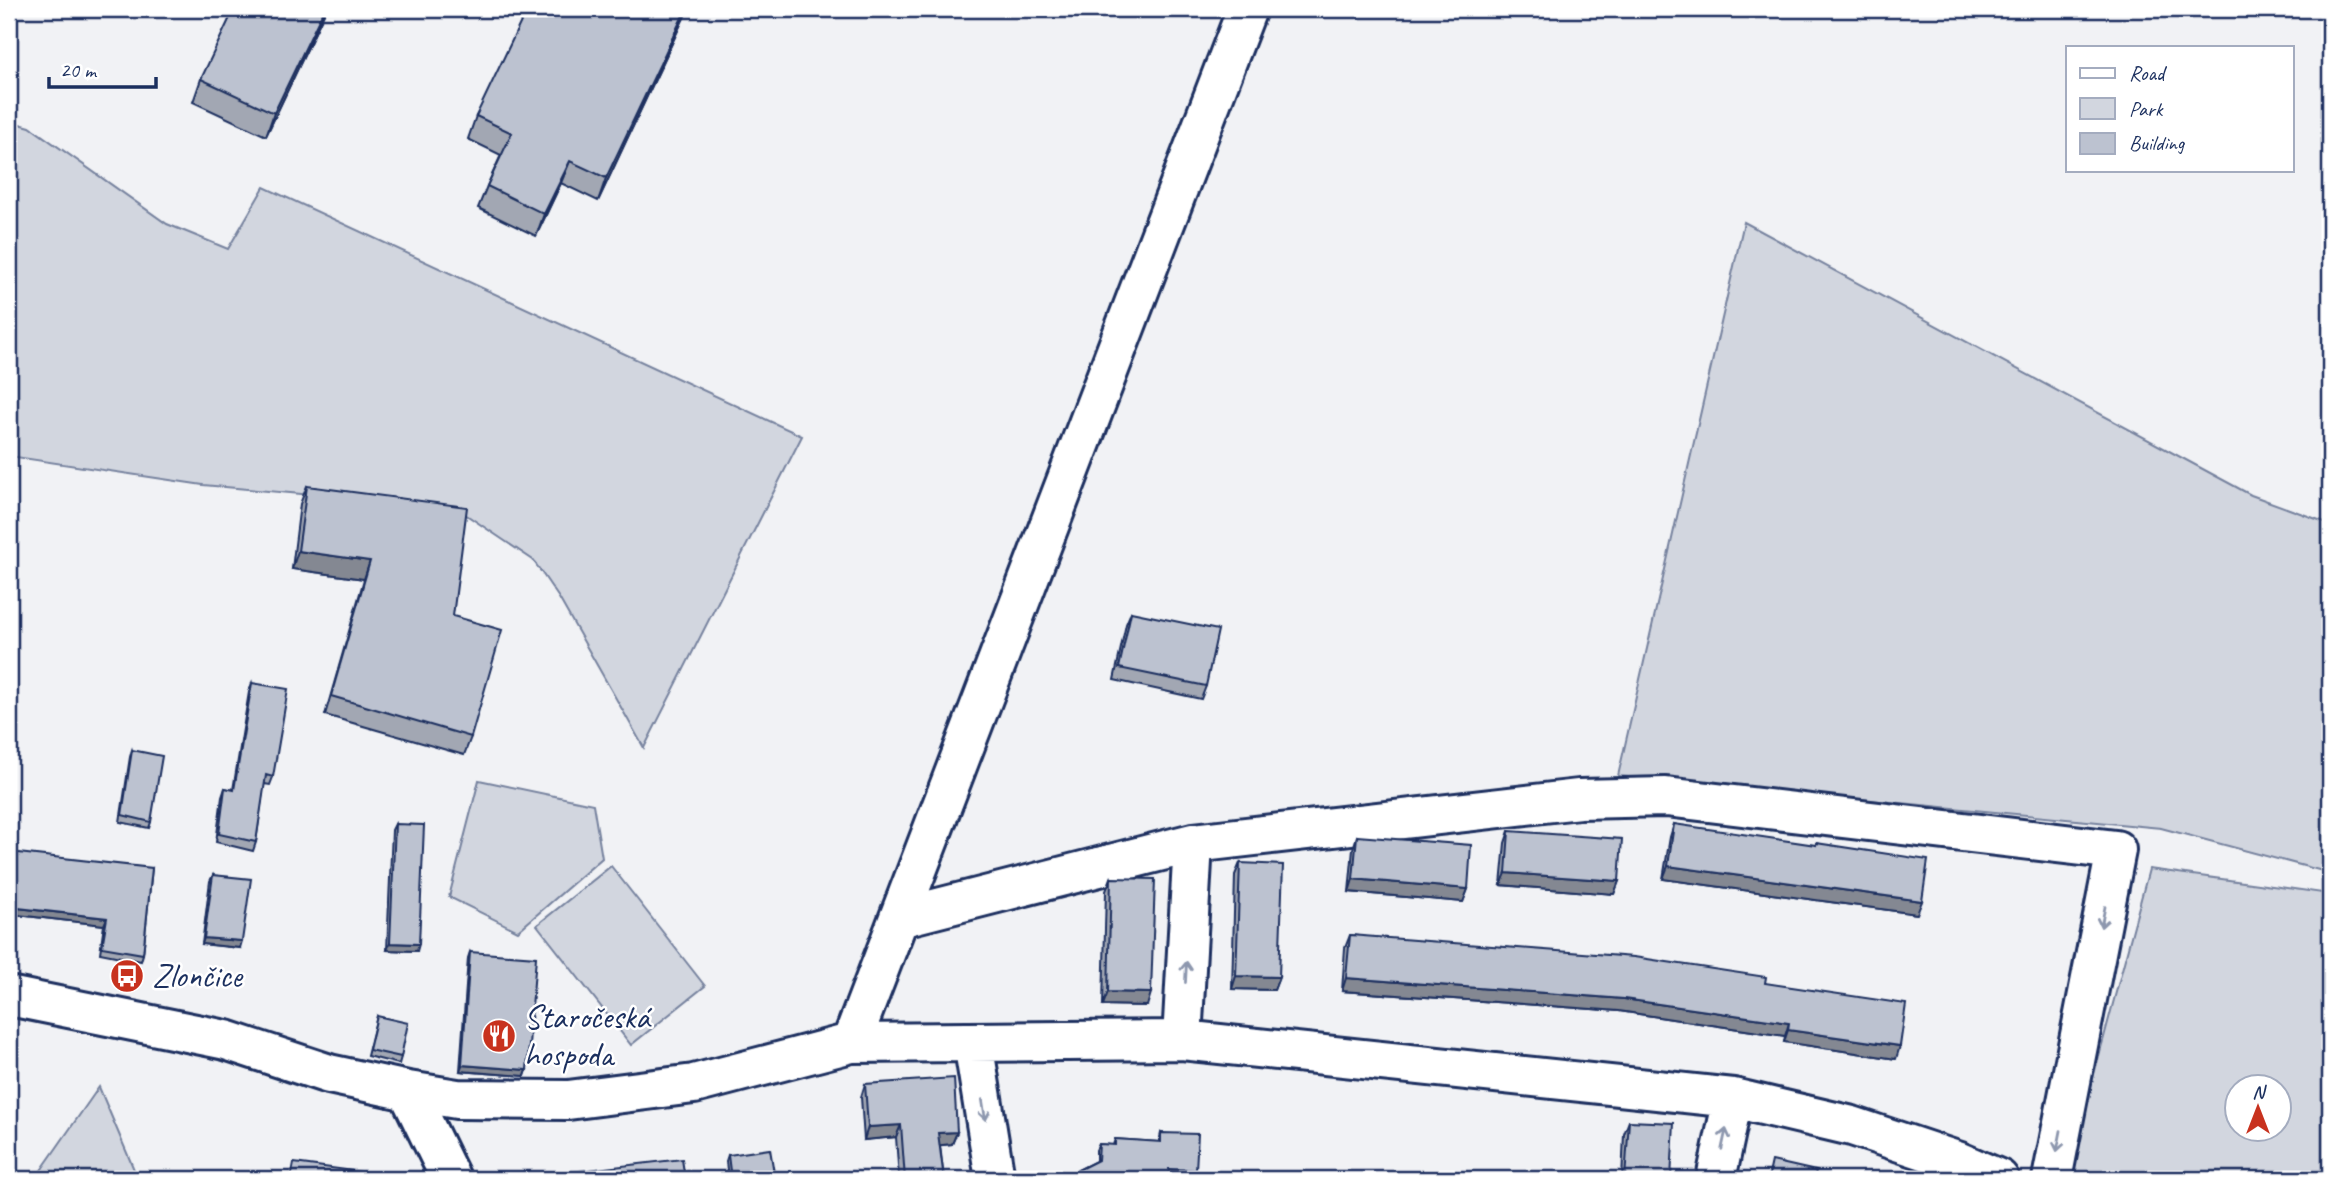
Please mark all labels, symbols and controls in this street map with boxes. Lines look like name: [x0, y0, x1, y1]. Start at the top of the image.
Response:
scale bar: [49, 46, 156, 90]
legend: [2066, 46, 2294, 172]
text: 20 m: [60, 57, 98, 83]
text: Road: [2129, 60, 2168, 86]
text: Park: [2129, 96, 2164, 122]
text: Building: [2129, 130, 2186, 156]
one-way arrow: [2095, 905, 2109, 928]
place label: Zlončice: [152, 955, 244, 997]
bus stop icon: Zlončice: [108, 957, 146, 995]
one-way arrow: [1180, 961, 1193, 983]
place label: Staročeská hospoda: [524, 996, 653, 1076]
restaurant icon: Staročeská hospoda: [480, 1017, 518, 1055]
north arrow: [2224, 1072, 2294, 1142]
text: N: [2252, 1080, 2267, 1104]
one-way arrow: [978, 1098, 991, 1121]
one-way arrow: [1718, 1128, 1732, 1151]
one-way arrow: [2052, 1129, 2066, 1152]

